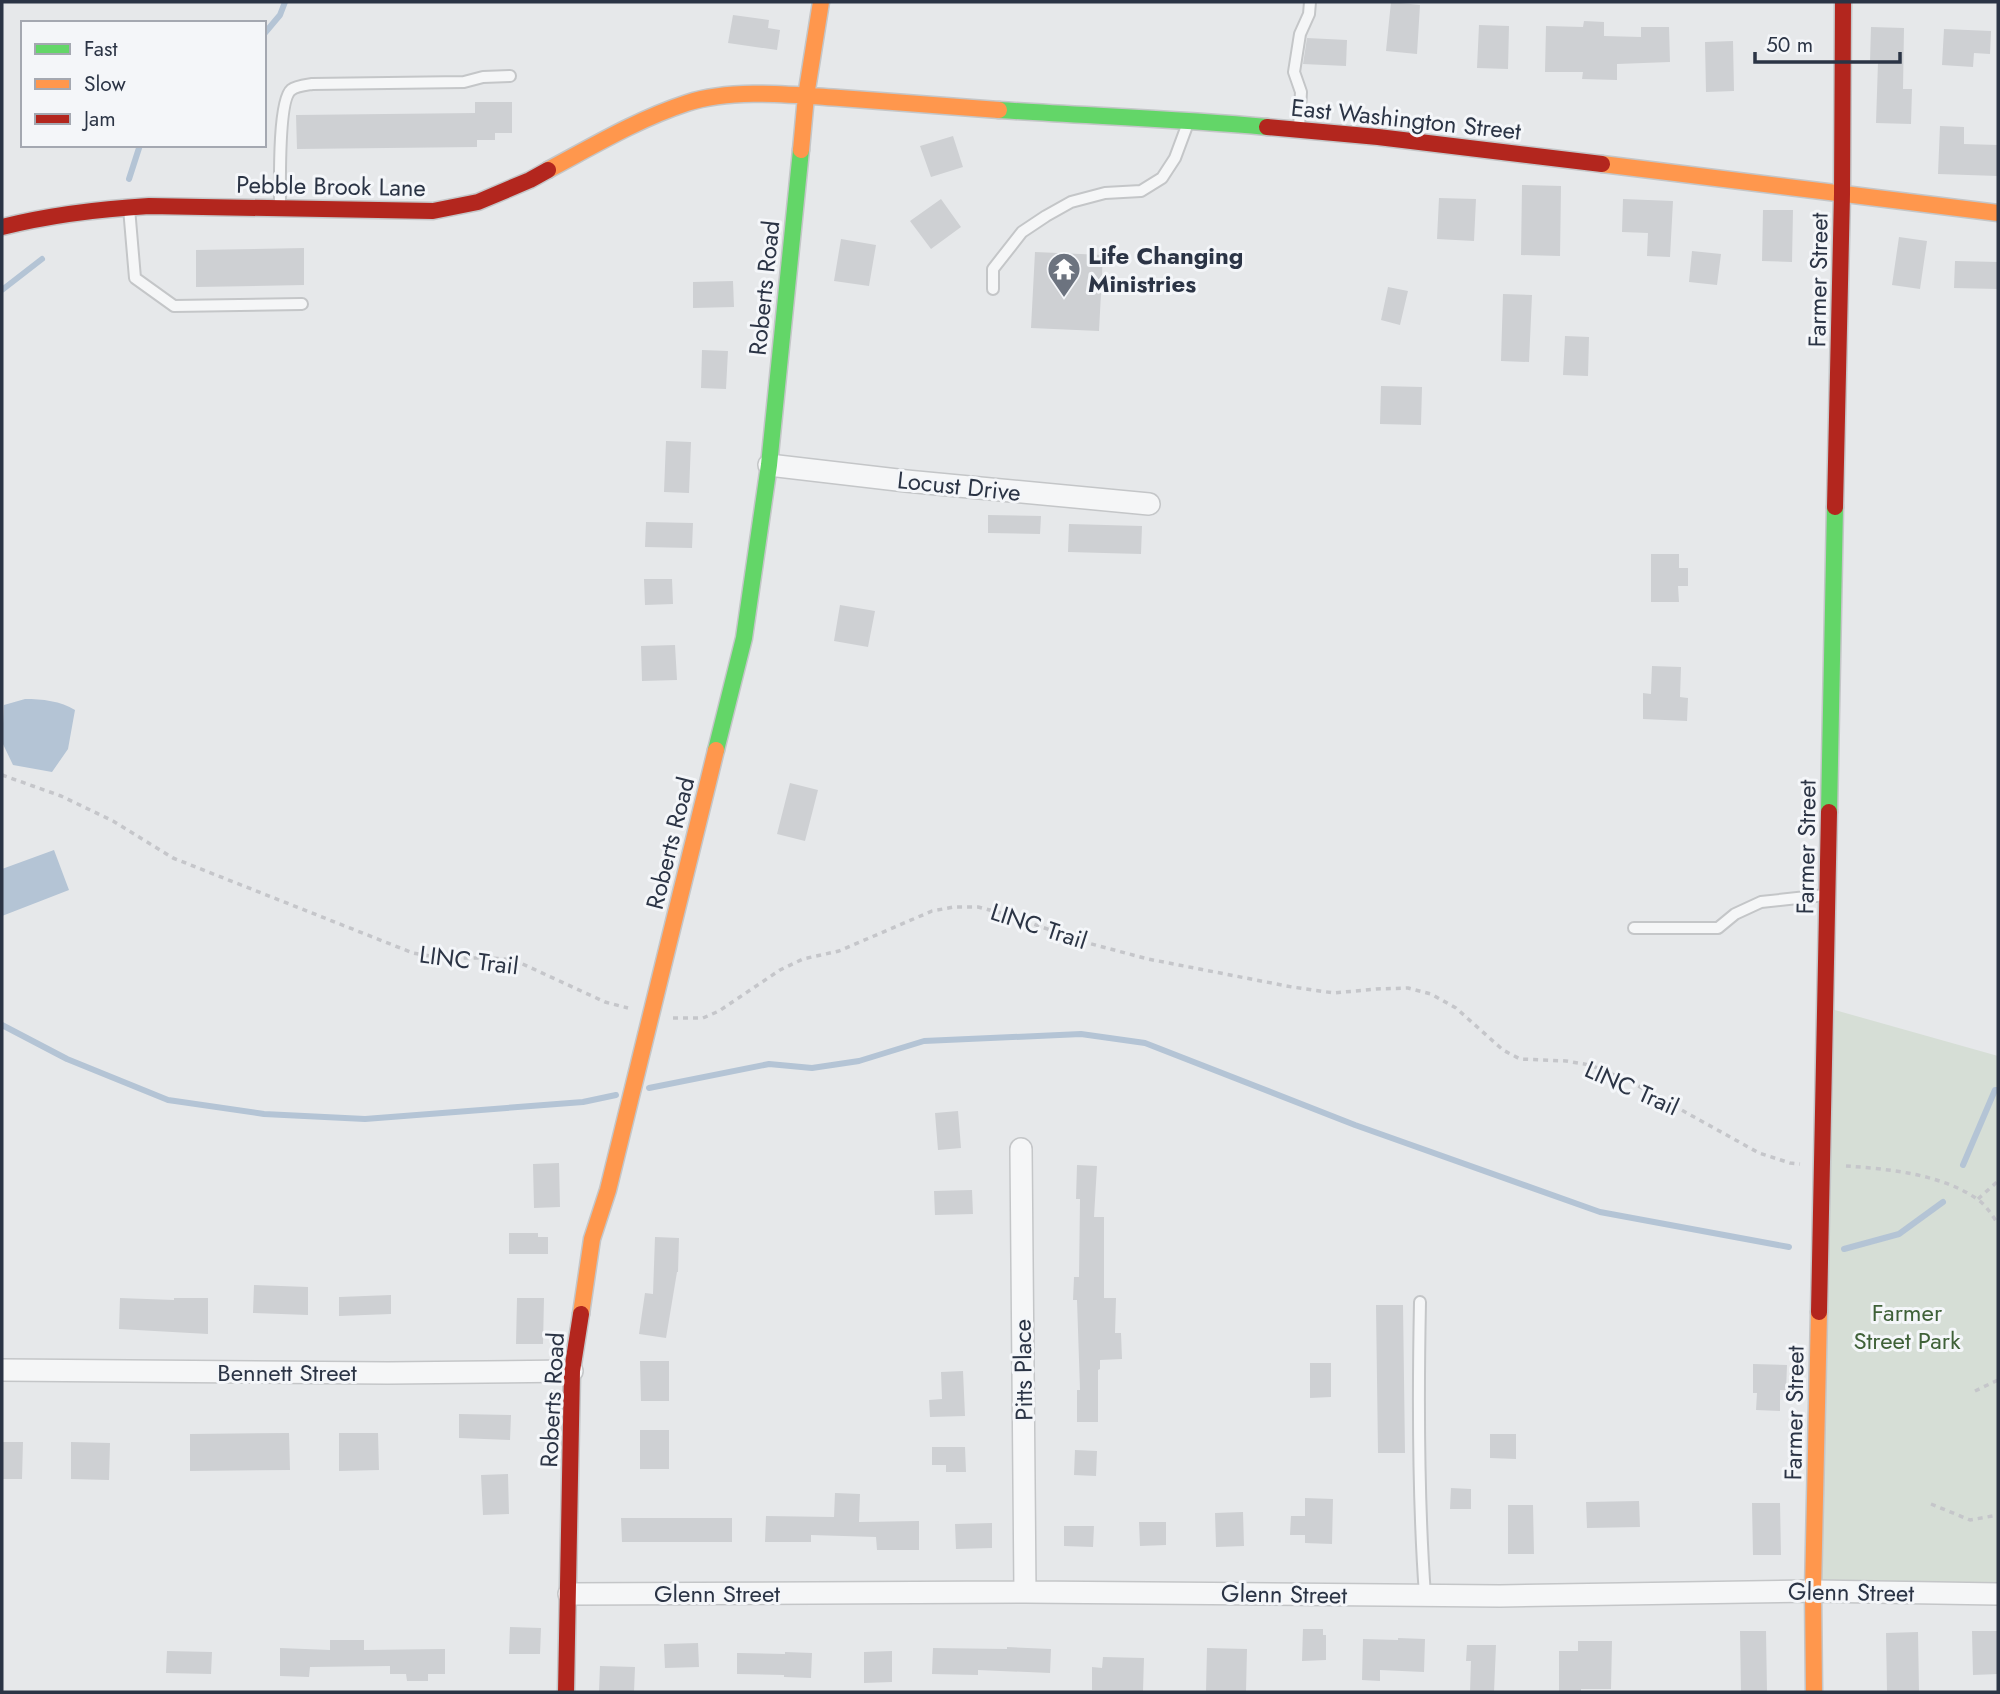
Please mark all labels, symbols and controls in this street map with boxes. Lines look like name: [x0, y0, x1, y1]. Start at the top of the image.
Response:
legend: [21, 21, 266, 147]
scale bar: [1755, 21, 1900, 65]
text: 50 m: [1766, 30, 1813, 60]
text: Fast: [84, 34, 117, 64]
text: Slow: [84, 69, 126, 99]
street label: East Washington Street: [1289, 90, 1523, 149]
text: Jam: [81, 104, 116, 134]
street label: Pebble Brook Lane: [236, 167, 426, 205]
street label: Farmer Street: [1799, 212, 1837, 348]
street label: Roberts Road: [740, 219, 788, 357]
place label: Life Changing Ministries: [1088, 238, 1243, 301]
temple icon: Life Changing Ministries: [1045, 250, 1083, 299]
street label: Locust Drive: [896, 462, 1022, 510]
street label: Roberts Road: [637, 773, 703, 913]
street label: Farmer Street: [1787, 779, 1825, 915]
street label: LINC Trail: [986, 894, 1092, 958]
street label: LINC Trail: [417, 937, 521, 983]
street label: LINC Trail: [1579, 1052, 1685, 1124]
park label: Farmer Street Park: [1853, 1295, 1961, 1358]
street label: Pitts Place: [1005, 1319, 1041, 1421]
street label: Roberts Road: [531, 1332, 573, 1468]
street label: Farmer Street: [1775, 1345, 1813, 1481]
street label: Bennett Street: [217, 1355, 357, 1390]
street label: Glenn Street: [1788, 1573, 1915, 1611]
street label: Glenn Street: [1221, 1575, 1348, 1613]
street label: Glenn Street: [654, 1576, 780, 1611]

